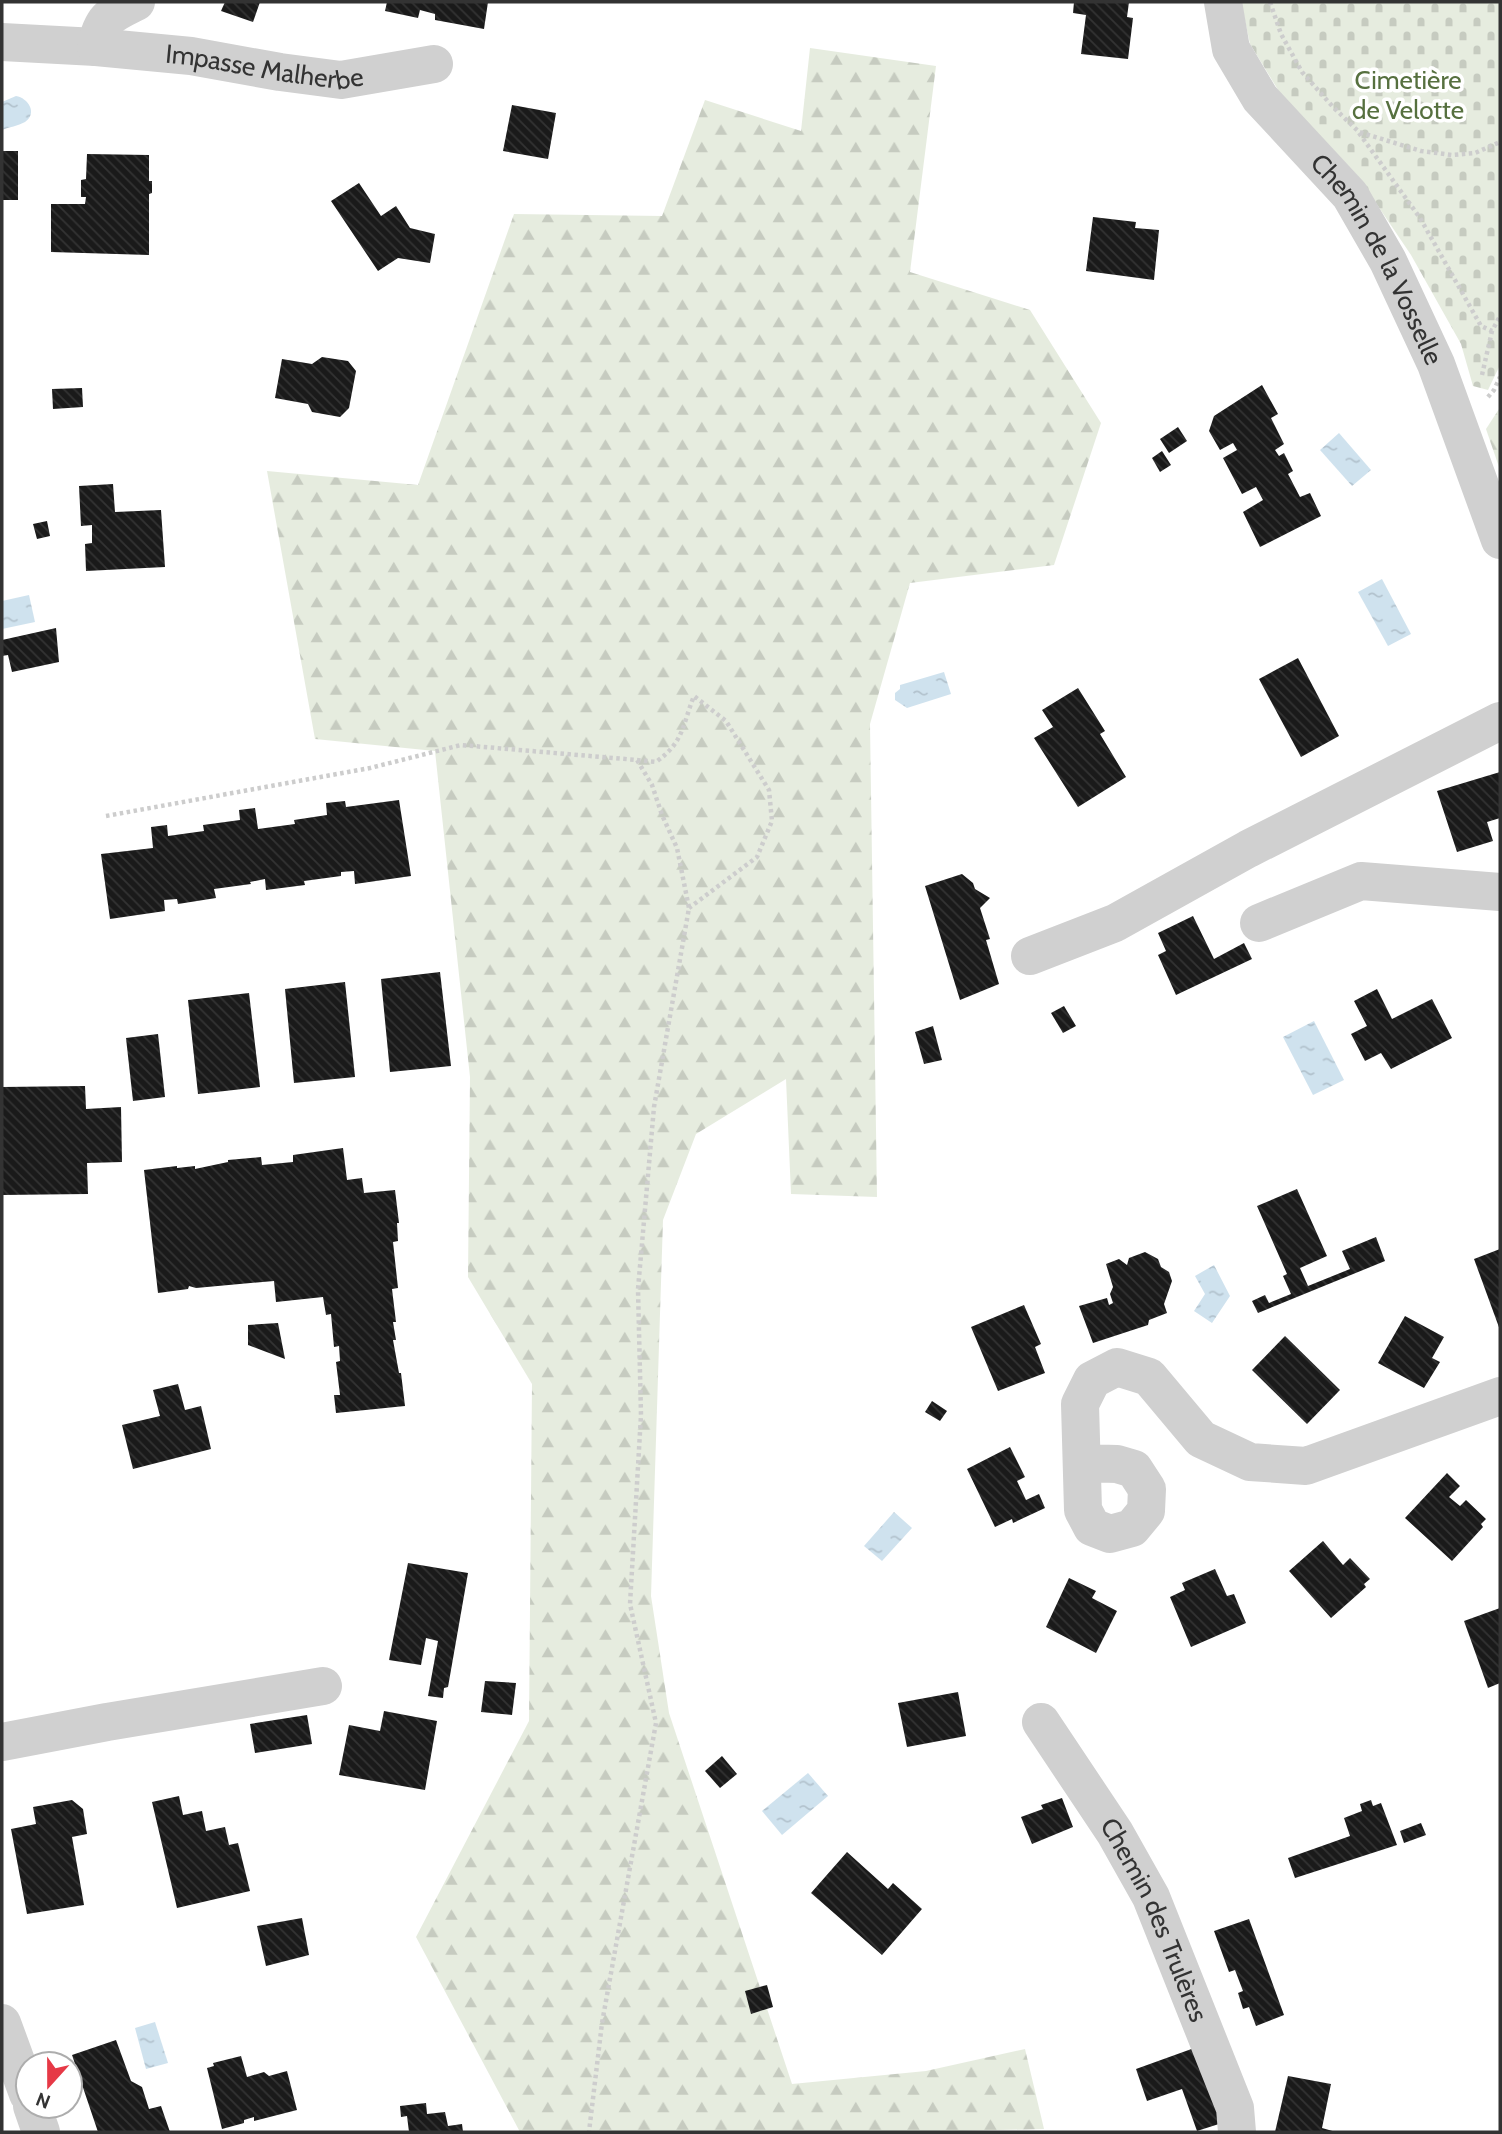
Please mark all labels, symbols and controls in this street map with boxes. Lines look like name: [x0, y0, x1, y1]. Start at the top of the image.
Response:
street label: Impasse Malherbe: [164, 38, 366, 97]
park label: Cimetière de Velotte: [1352, 64, 1464, 126]
street label: Chemin de la Vosselle: [1304, 147, 1450, 370]
street label: Chemin des Trulères: [1093, 1812, 1215, 2027]
north arrow: [14, 2050, 84, 2120]
text: N: [33, 2087, 53, 2114]

